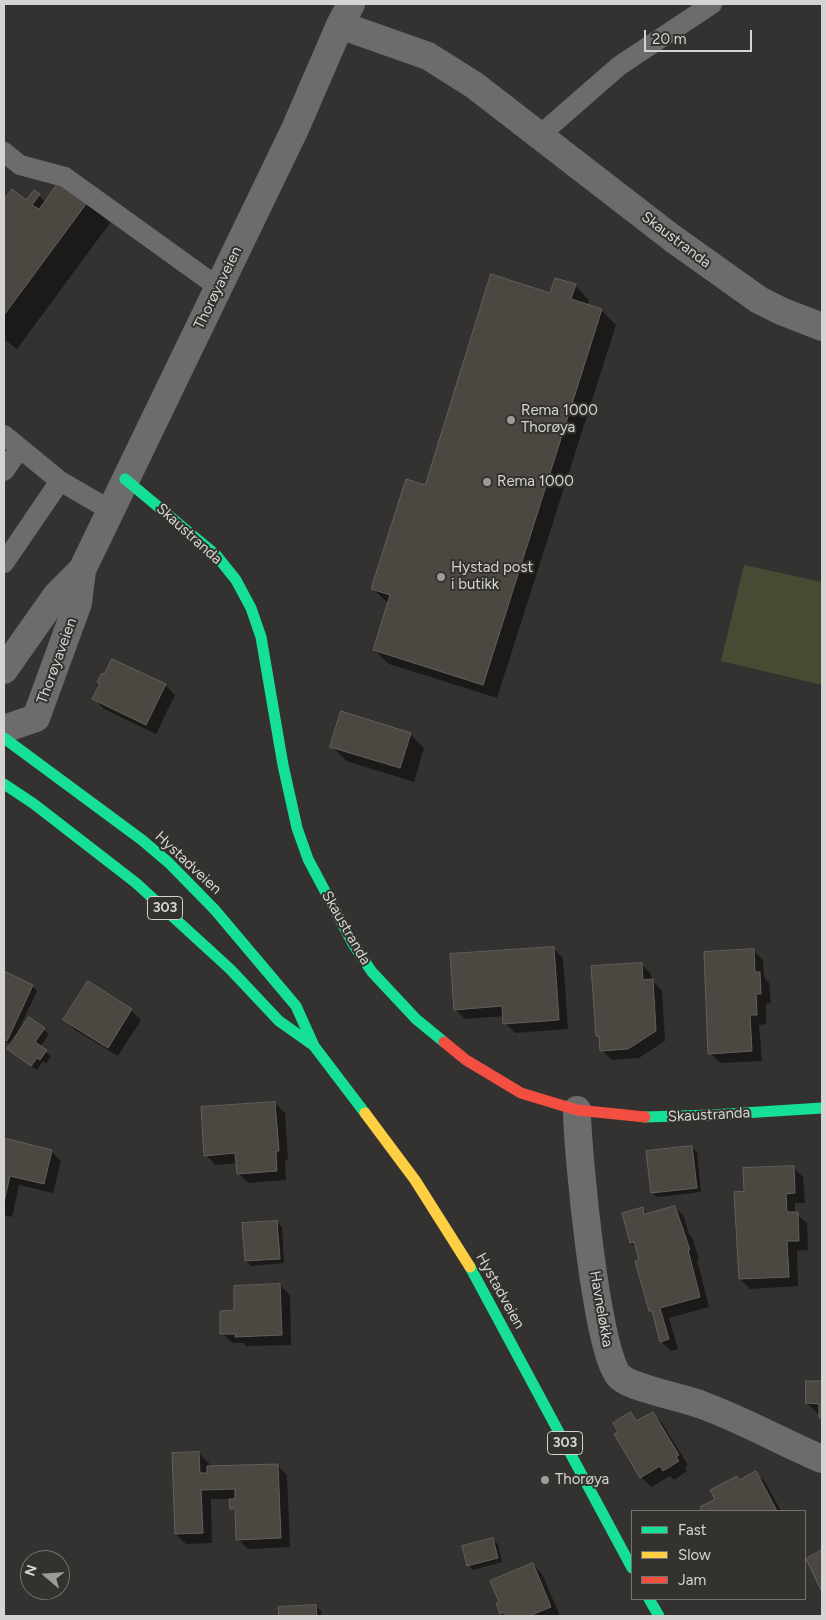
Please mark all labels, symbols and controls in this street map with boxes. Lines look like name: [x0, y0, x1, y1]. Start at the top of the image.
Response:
scale bar: [646, 20, 754, 52]
text: 20 m: [652, 30, 686, 48]
street label: Skaustranda: [638, 208, 714, 272]
street label: Thorøyaveien: [190, 244, 246, 332]
place label: Rema 1000 Thorøya: [521, 402, 598, 437]
marker: Rema 1000 Thorøya: [505, 414, 517, 426]
place label: Rema 1000: [497, 473, 574, 491]
marker: Rema 1000: [481, 476, 493, 488]
street label: Skaustranda: [152, 500, 226, 568]
place label: Hystad post i butikk: [451, 559, 533, 594]
marker: Hystad post i butikk: [435, 571, 447, 583]
street label: Thorøyaveien: [33, 616, 81, 706]
street label: Hystadveien: [151, 828, 225, 898]
street label: Skaustranda: [318, 888, 374, 968]
road number: 303: [148, 896, 182, 920]
street label: Skaustranda: [667, 1104, 751, 1126]
street label: Hystadveien: [472, 1250, 528, 1332]
street label: Havneløkka: [585, 1269, 617, 1349]
road number: 303: [548, 1432, 582, 1455]
place label: Thorøya: [555, 1471, 609, 1489]
marker: Thorøya: [539, 1474, 551, 1486]
legend: [631, 1510, 806, 1600]
text: Fast: [678, 1521, 706, 1539]
text: Slow: [678, 1546, 711, 1564]
north arrow: [20, 1550, 70, 1600]
text: N: [21, 1563, 41, 1578]
text: Jam: [678, 1571, 706, 1589]

